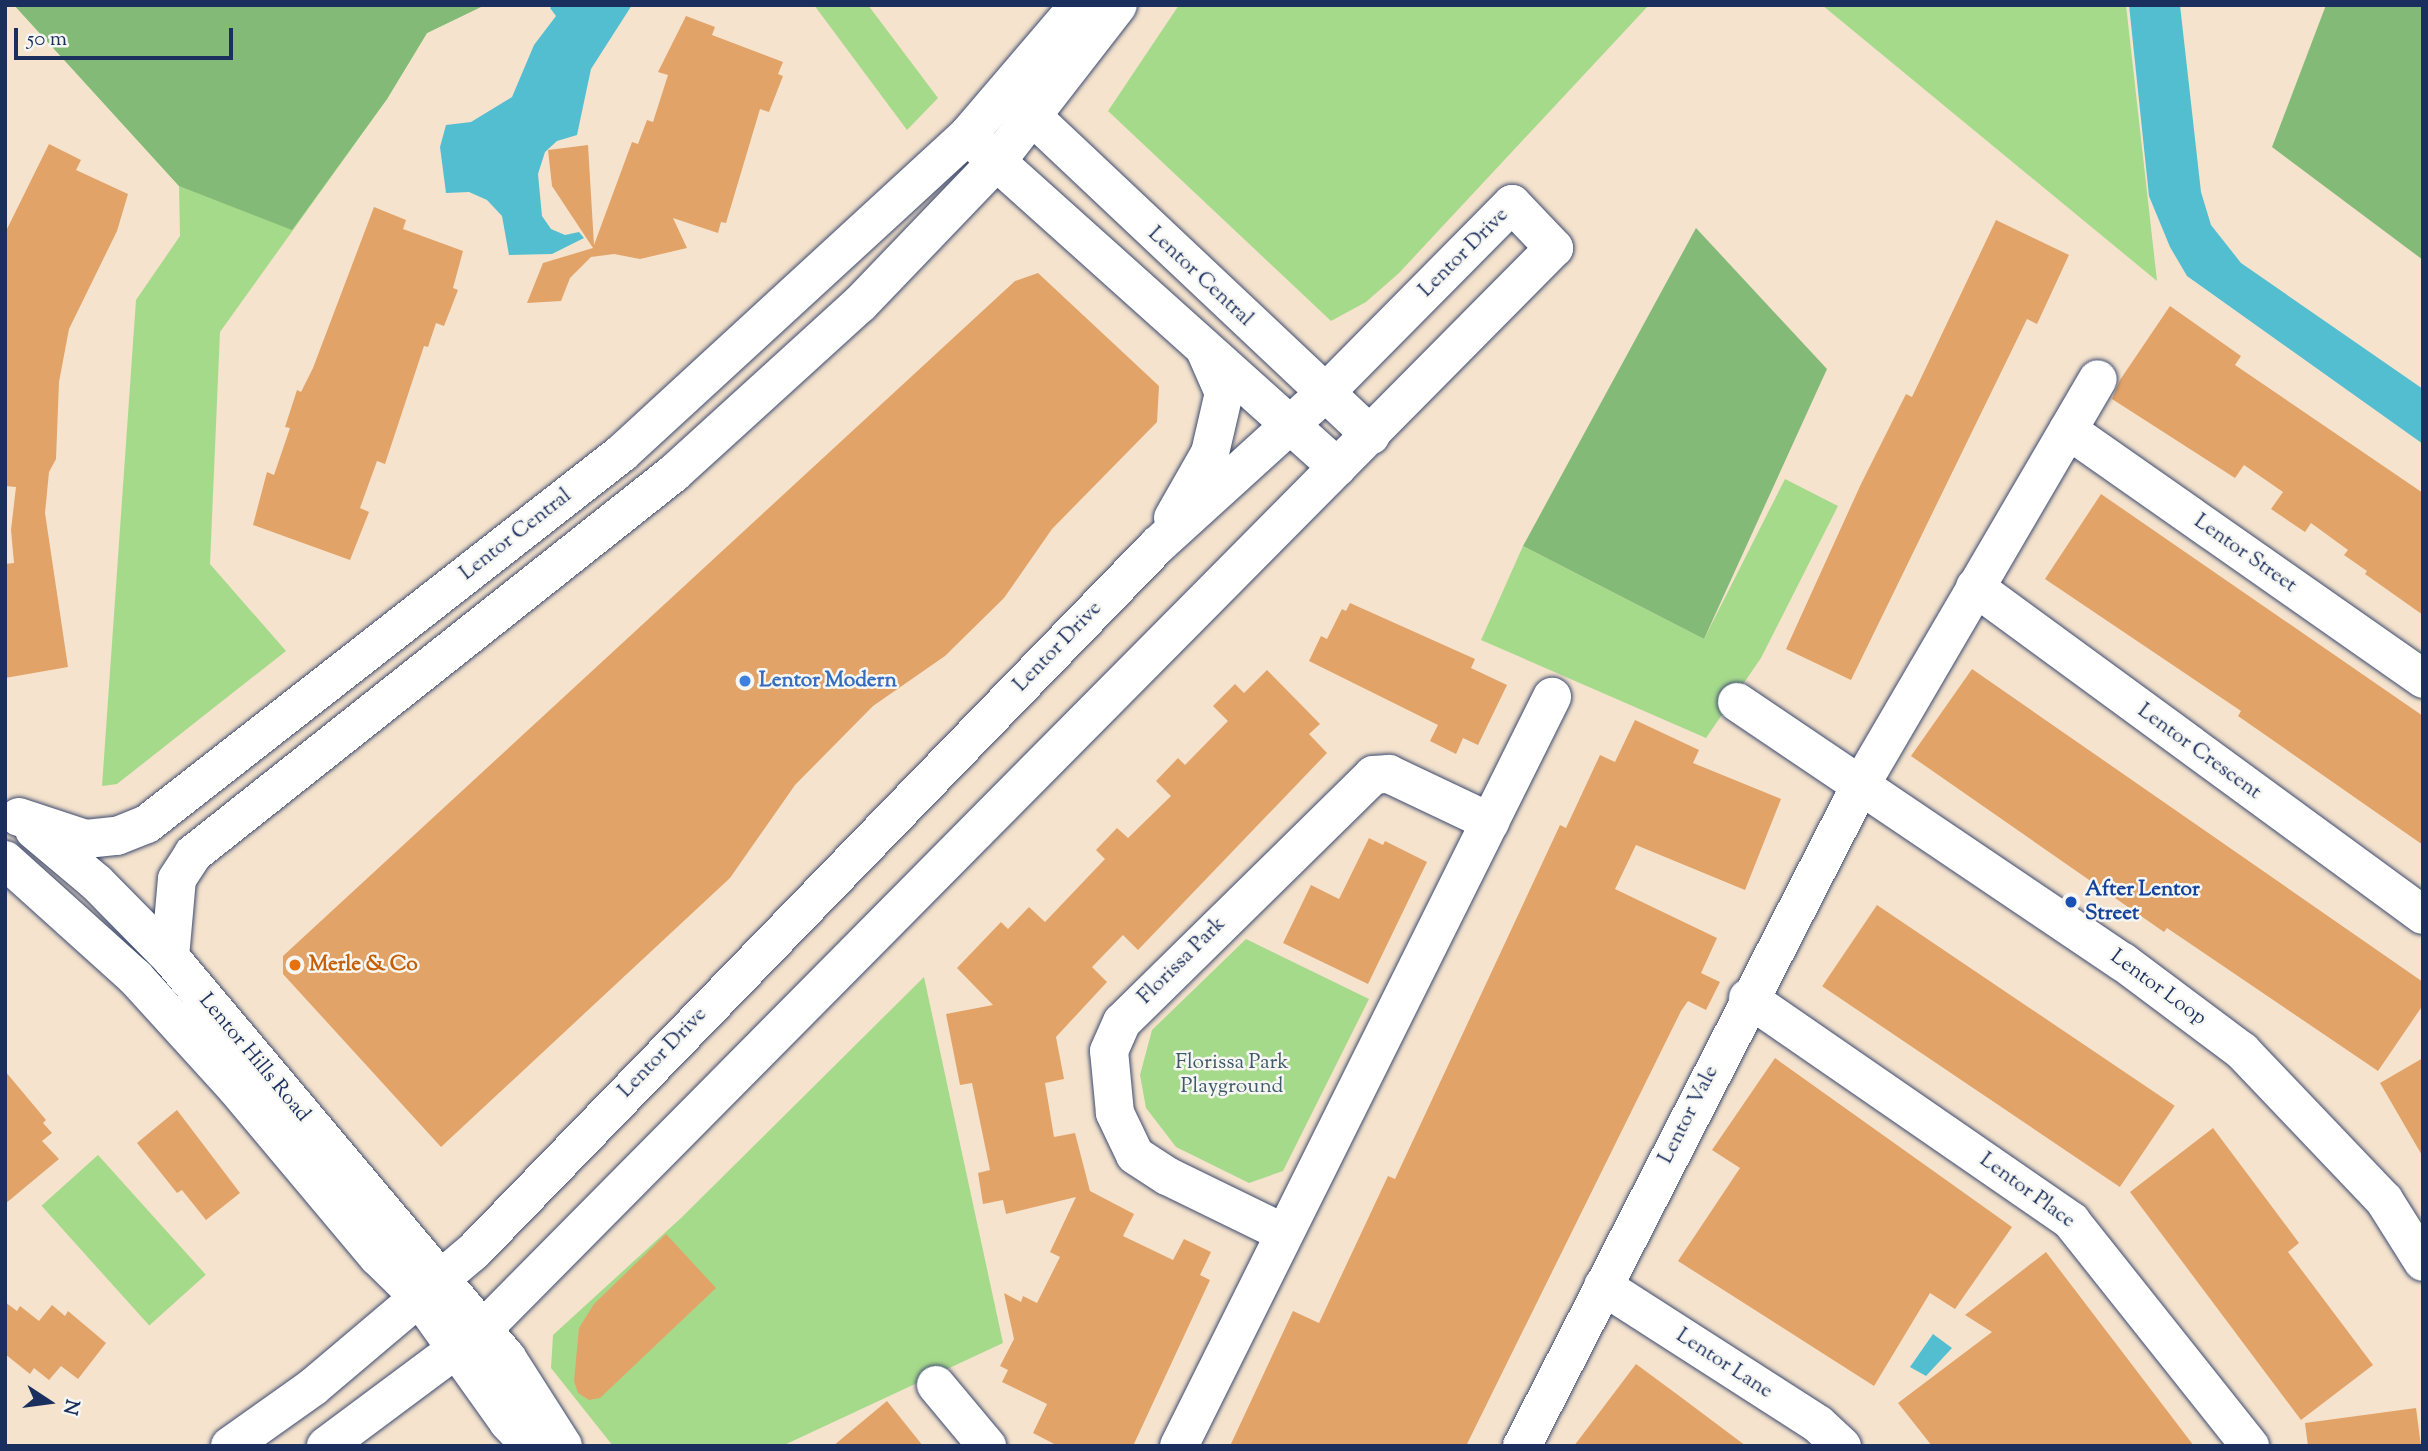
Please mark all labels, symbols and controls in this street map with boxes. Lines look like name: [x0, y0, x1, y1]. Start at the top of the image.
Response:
scale bar: [18, 14, 236, 58]
text: 50 m: [27, 25, 67, 55]
street label: Lentor Drive: [1414, 203, 1514, 303]
street label: Lentor Central: [1142, 222, 1258, 332]
street label: Lentor Central: [455, 484, 577, 586]
street label: Lentor Street: [2189, 509, 2301, 599]
street label: Lentor Drive: [1009, 596, 1107, 698]
place label: Lentor Modern: [759, 668, 897, 694]
marker: Lentor Modern: [737, 673, 753, 689]
street label: Lentor Crescent: [2132, 699, 2266, 805]
place label: After Lentor Street: [2085, 877, 2200, 927]
marker: After Lentor Street: [2063, 894, 2079, 910]
street label: Florissa Park: [1133, 912, 1231, 1010]
street label: Lentor Loop: [2105, 945, 2211, 1031]
place label: Merle & Co: [309, 952, 418, 978]
marker: Merle & Co: [287, 957, 303, 973]
street label: Lentor Hills Road: [193, 989, 315, 1127]
street label: Lentor Drive: [614, 1002, 712, 1104]
park label: Florissa Park Playground: [1175, 1050, 1289, 1100]
street label: Lentor Vale: [1654, 1062, 1724, 1168]
street label: Lentor Place: [1974, 1148, 2080, 1234]
street label: Lentor Lane: [1671, 1323, 1777, 1405]
north arrow: [14, 1367, 84, 1437]
text: N: [55, 1396, 85, 1417]

